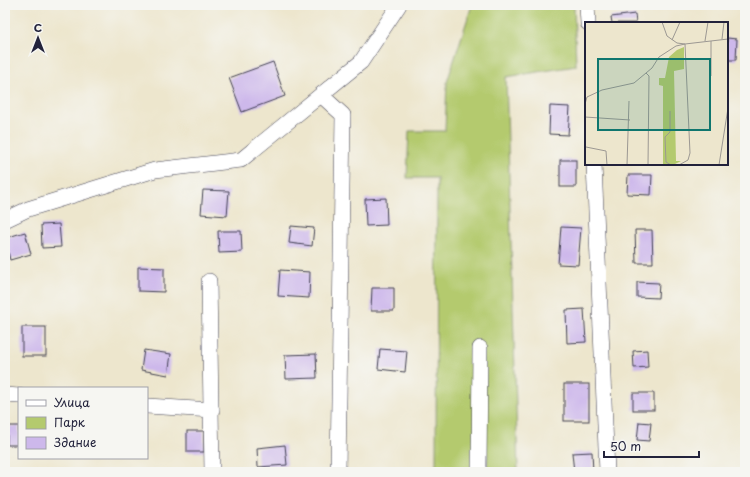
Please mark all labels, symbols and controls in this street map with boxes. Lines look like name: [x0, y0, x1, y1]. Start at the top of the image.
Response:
north arrow: [18, 18, 58, 58]
text: С: [34, 19, 42, 36]
inset map: [585, 22, 728, 165]
legend: [18, 387, 148, 459]
text: Улица: [54, 393, 90, 411]
text: Парк: [54, 413, 86, 431]
text: Здание: [54, 433, 96, 451]
scale bar: [604, 433, 699, 459]
text: 50 m: [610, 437, 641, 455]

